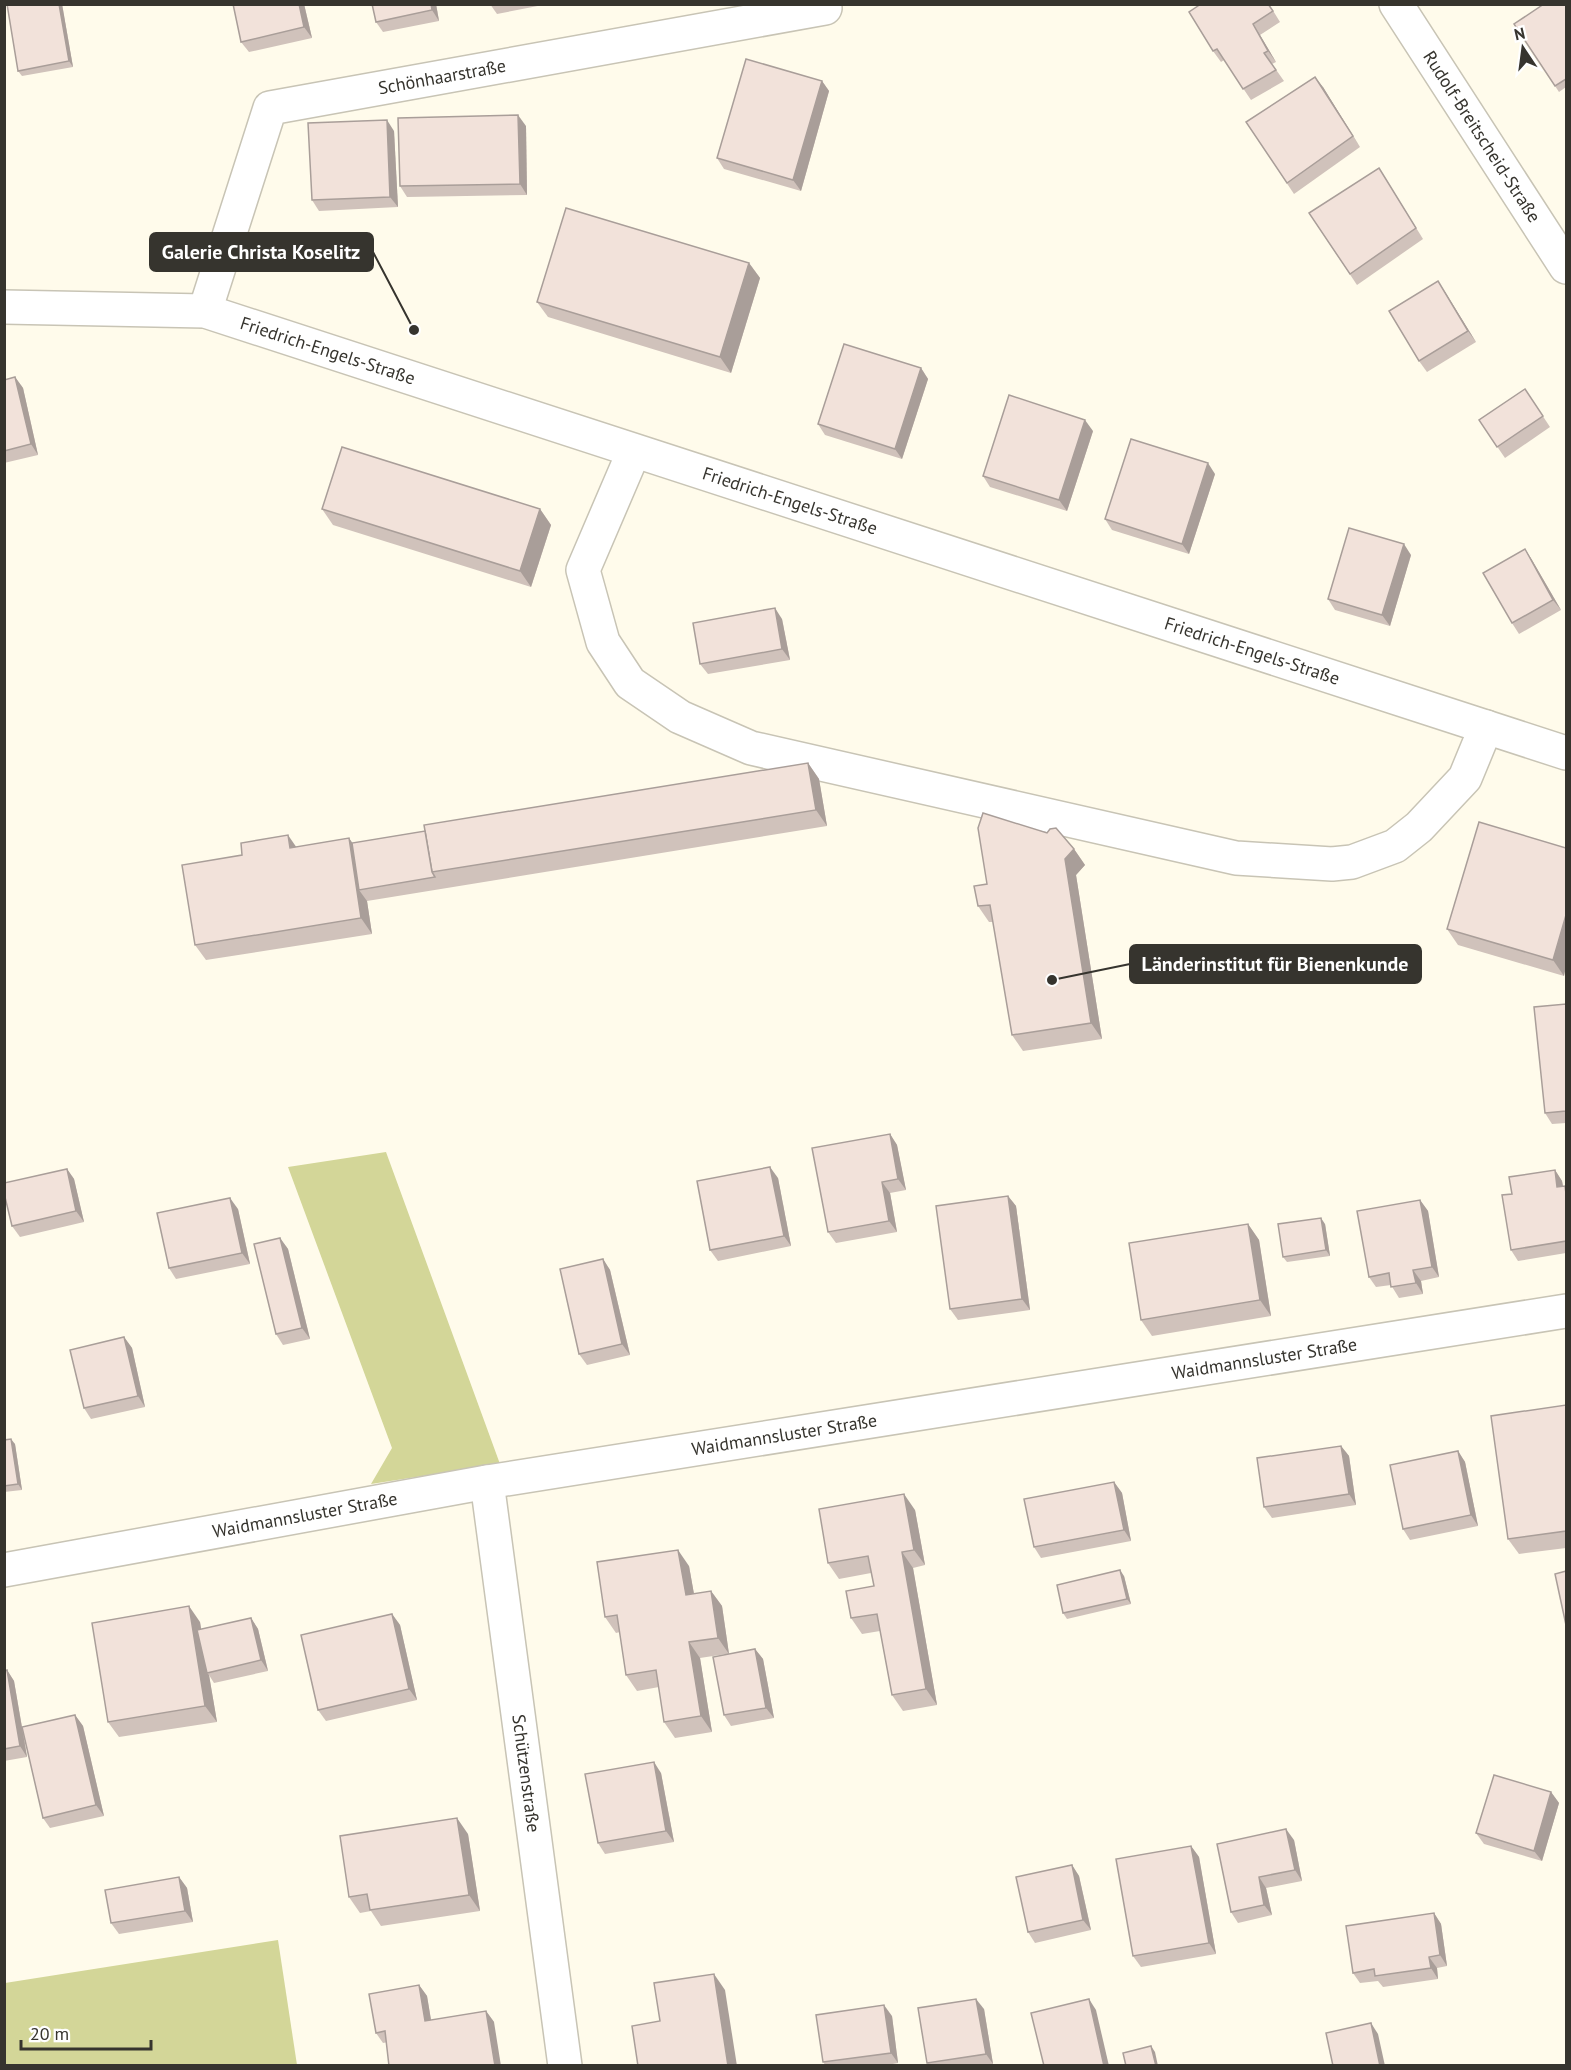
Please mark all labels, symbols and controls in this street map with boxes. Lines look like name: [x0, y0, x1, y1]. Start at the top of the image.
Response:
north arrow: [1493, 18, 1553, 78]
text: N: [1512, 22, 1527, 44]
street label: Rudolf-Breitscheid-Straße: [1418, 46, 1546, 227]
street label: Schönhaarstraße: [376, 54, 508, 99]
callout: Galerie Christa Koselitz: [150, 233, 373, 271]
text: Galerie Christa Koselitz: [162, 239, 360, 265]
street label: Friedrich-Engels-Straße: [237, 311, 418, 390]
street label: Friedrich-Engels-Straße: [700, 461, 881, 540]
street label: Friedrich-Engels-Straße: [1162, 611, 1343, 690]
callout: Länderinstitut für Bienenkunde: [1130, 945, 1421, 983]
text: Länderinstitut für Bienenkunde: [1141, 951, 1409, 977]
street label: Waidmannsluster Straße: [1170, 1332, 1359, 1384]
street label: Waidmannsluster Straße: [690, 1408, 879, 1460]
street label: Waidmannsluster Straße: [211, 1487, 399, 1543]
street label: Schützenstraße: [507, 1713, 546, 1834]
scale bar: [21, 2013, 152, 2051]
text: 20 m: [30, 2022, 69, 2045]

